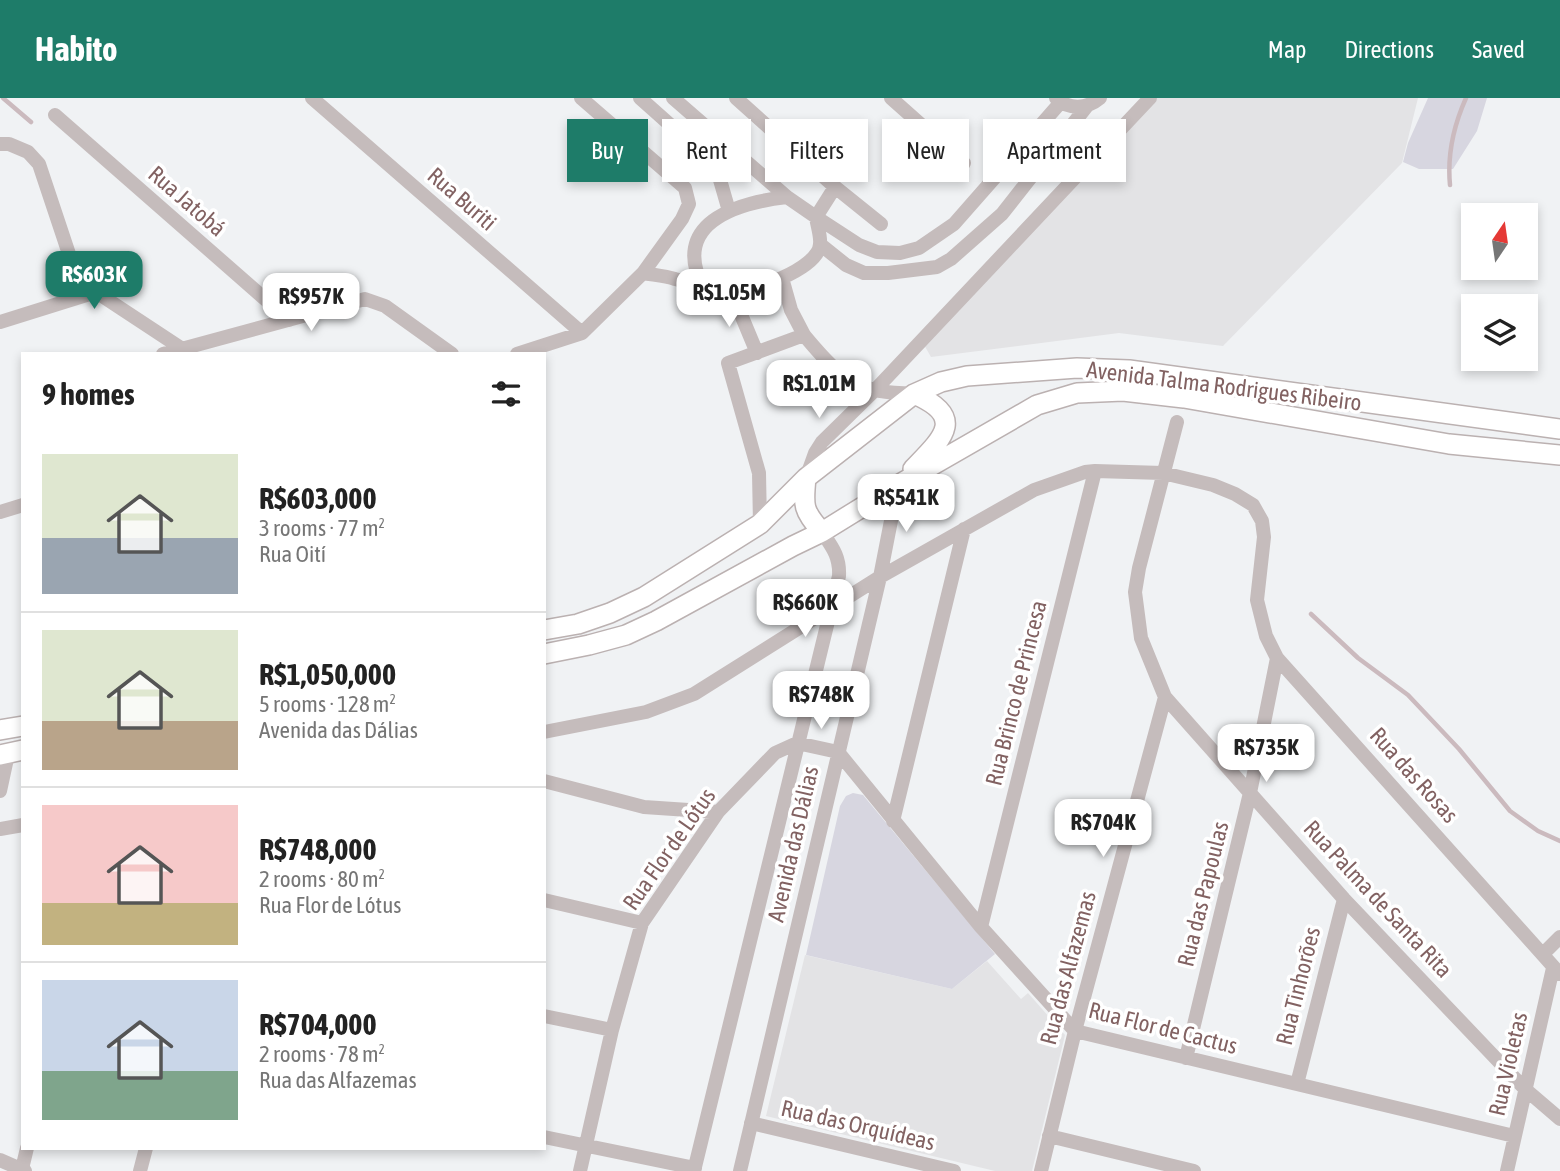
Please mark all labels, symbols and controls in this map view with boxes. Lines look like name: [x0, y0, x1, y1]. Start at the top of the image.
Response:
text: Habito: [35, 30, 117, 68]
text: Map: [1268, 36, 1306, 63]
text: Directions: [1344, 36, 1434, 63]
text: Saved: [1472, 36, 1525, 63]
chip: Buy: [567, 119, 648, 182]
chip: Rent: [662, 119, 751, 182]
chip: Filters: [765, 119, 868, 182]
chip: New: [882, 119, 969, 182]
chip: Apartment: [983, 119, 1126, 182]
street label: Rua Jatobá: [143, 161, 231, 241]
street label: Rua Buriti: [422, 162, 502, 236]
north arrow: [1461, 203, 1538, 280]
map controls: [1461, 203, 1538, 371]
pin: R$603K: [37, 252, 151, 311]
text: R$603K: [62, 261, 126, 287]
pin: R$1.05M: [664, 270, 794, 329]
pin: R$957K: [254, 274, 368, 333]
text: R$1.05M: [692, 279, 766, 305]
text: R$957K: [279, 283, 343, 309]
button: layers: [1461, 294, 1538, 371]
street label: Avenida Talma Rodrigues Ribeiro: [1085, 356, 1363, 416]
pin: R$1.01M: [754, 360, 884, 420]
text: R$1.01M: [782, 370, 856, 396]
icon: filters: [487, 375, 525, 413]
text: 9 homes: [42, 377, 135, 411]
pin: R$541K: [849, 474, 963, 534]
text: R$603,000: [259, 481, 377, 515]
icon: home: [98, 482, 182, 566]
text: R$541K: [874, 484, 938, 510]
text: 3 rooms · 77 m²: [259, 515, 385, 541]
text: Rua Oití: [259, 541, 326, 567]
pin: R$660K: [748, 580, 862, 639]
text: R$660K: [773, 589, 837, 615]
street label: Rua Brinco de Princesa: [980, 598, 1052, 788]
text: R$1,050,000: [259, 657, 396, 691]
icon: home: [98, 658, 182, 742]
pin: R$748K: [764, 672, 878, 731]
text: R$748K: [789, 681, 853, 707]
text: 5 rooms · 128 m²: [259, 691, 396, 717]
text: Avenida das Dálias: [259, 717, 418, 743]
street label: Rua das Rosas: [1365, 722, 1463, 828]
pin: R$735K: [1209, 724, 1323, 784]
text: R$735K: [1234, 734, 1298, 760]
street label: Avenida das Dálias: [762, 764, 824, 924]
street label: Rua Flor de Lótus: [618, 783, 720, 915]
pin: R$704K: [1046, 800, 1160, 859]
text: R$704K: [1071, 809, 1135, 835]
street label: Rua Palma de Santa Rita: [1299, 815, 1457, 983]
street label: Rua das Papoulas: [1172, 819, 1234, 969]
text: R$748,000: [259, 832, 377, 866]
icon: home: [98, 833, 182, 917]
text: 2 rooms · 80 m²: [259, 866, 385, 892]
street label: Rua das Alfazemas: [1035, 889, 1101, 1047]
text: Rua Flor de Lótus: [259, 892, 401, 918]
street label: Rua Tinhorões: [1271, 924, 1325, 1048]
street label: Rua Flor de Cactus: [1086, 997, 1240, 1059]
text: R$704,000: [259, 1007, 377, 1041]
icon: home: [98, 1008, 182, 1092]
street label: Rua Violetas: [1483, 1010, 1533, 1118]
text: 2 rooms · 78 m²: [259, 1041, 385, 1067]
text: Rua das Alfazemas: [259, 1067, 417, 1093]
street label: Rua das Orquídeas: [779, 1095, 937, 1155]

